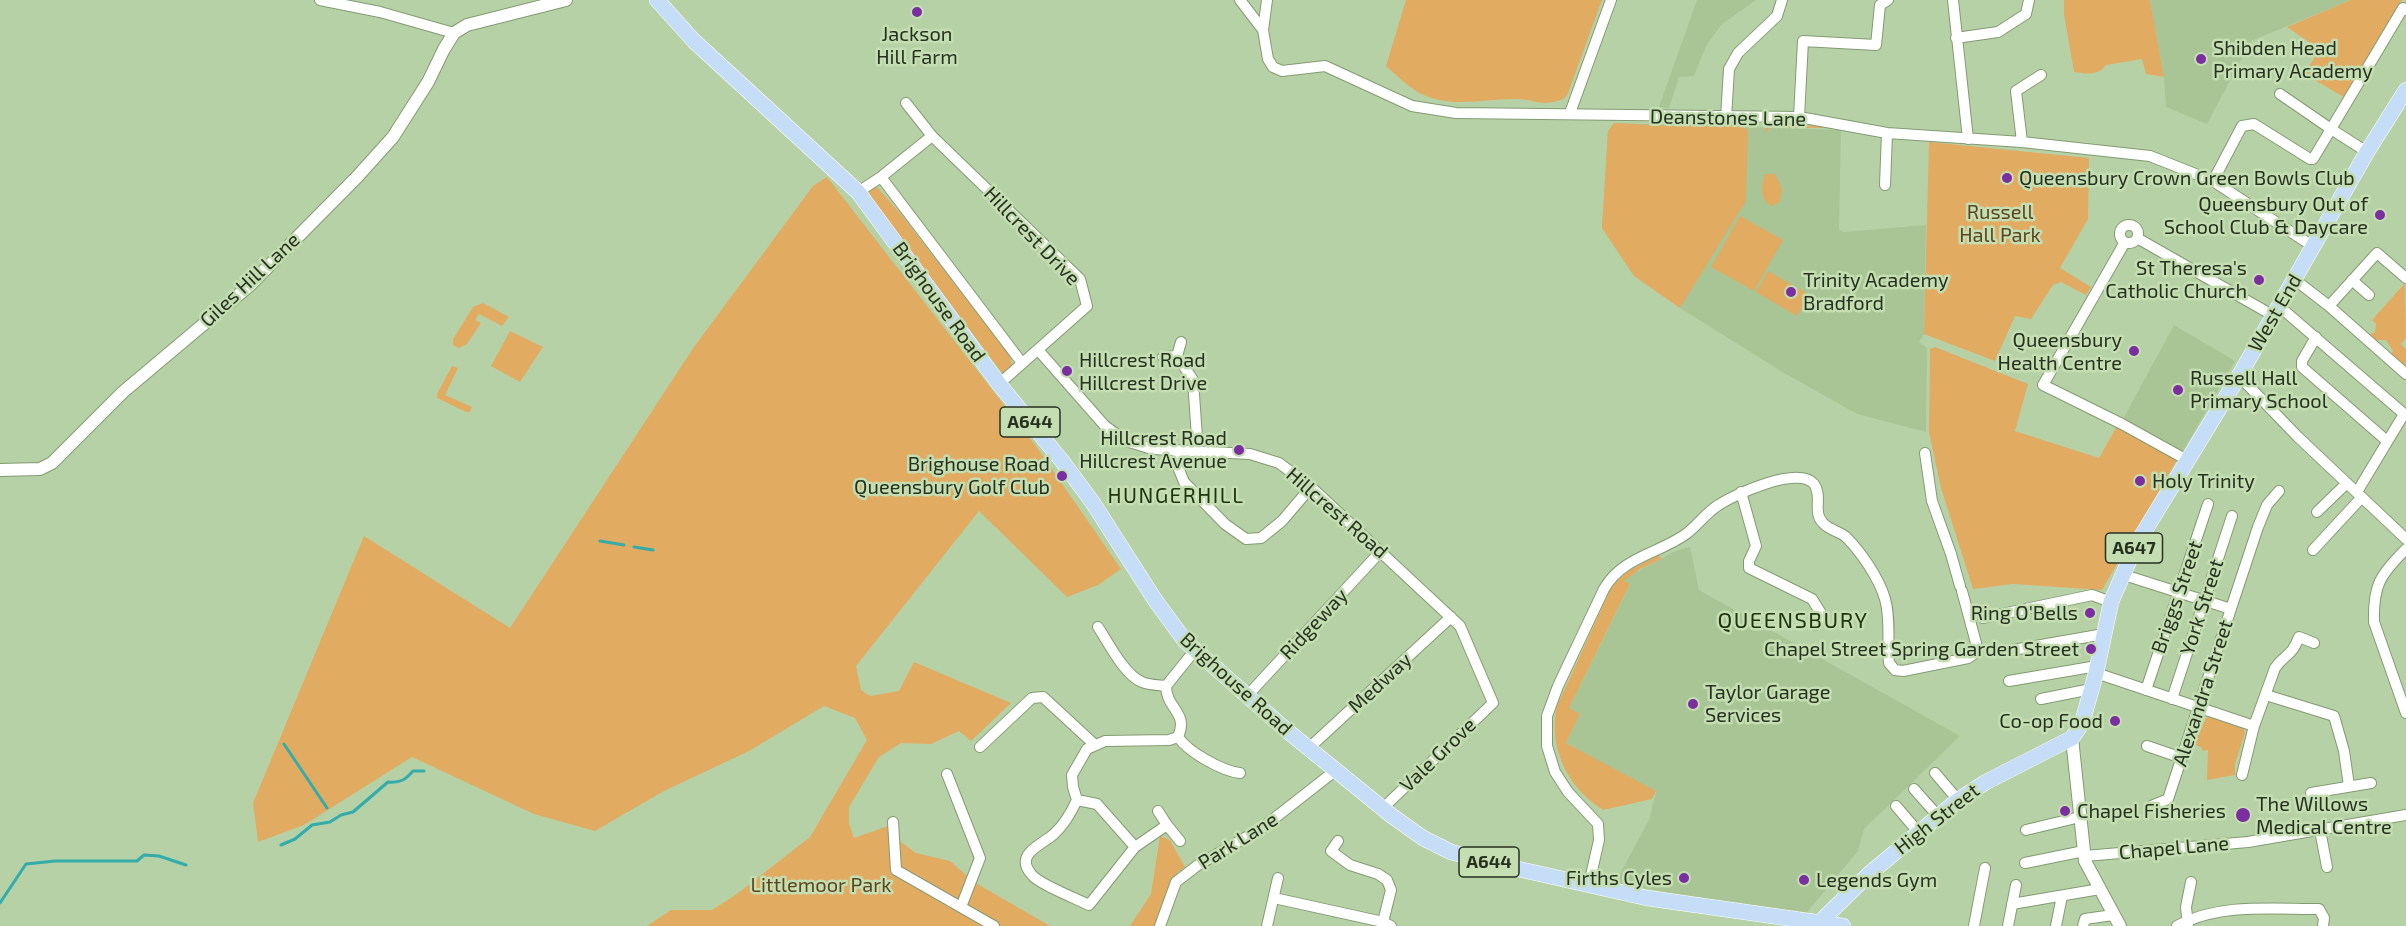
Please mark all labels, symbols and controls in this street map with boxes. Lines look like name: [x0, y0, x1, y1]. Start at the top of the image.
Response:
marker: Jackson Hill Farm: [910, 5, 924, 19]
place label: Jackson Hill Farm: [876, 22, 958, 69]
place label: Shibden Head Primary Academy: [2213, 36, 2373, 83]
marker: Shibden Head Primary Academy: [2194, 52, 2208, 66]
street label: Deanstones Lane: [1650, 105, 1806, 131]
place label: Queensbury Crown Green Bowls Club: [2019, 166, 2355, 190]
marker: Queensbury Crown Green Bowls Club: [2000, 171, 2014, 185]
street label: Hillcrest Drive: [979, 182, 1085, 290]
place label: Queensbury Out of School Club & Daycare: [2164, 192, 2368, 239]
park label: Russell Hall Park: [1959, 200, 2041, 247]
marker: Queensbury Out of School Club & Daycare: [2373, 208, 2387, 222]
street label: Giles Hill Lane: [195, 228, 305, 332]
street label: Brighouse Road: [887, 237, 991, 367]
place label: St Theresa's Catholic Church: [2105, 256, 2247, 303]
place label: Trinity Academy Bradford: [1803, 268, 1948, 315]
street label: West End: [2243, 270, 2307, 356]
marker: St Theresa's Catholic Church: [2252, 273, 2266, 287]
marker: Trinity Academy Bradford: [1784, 285, 1798, 299]
place label: Queensbury Health Centre: [1998, 328, 2122, 375]
marker: Queensbury Health Centre: [2127, 344, 2141, 358]
place label: Hillcrest Road Hillcrest Drive: [1079, 348, 1207, 395]
marker: Hillcrest Road Hillcrest Drive: [1060, 364, 1074, 378]
place label: Russell Hall Primary School: [2190, 366, 2328, 413]
marker: Russell Hall Primary School: [2171, 383, 2185, 397]
road number: A644: [1000, 407, 1060, 437]
place label: Hillcrest Road Hillcrest Avenue: [1079, 426, 1227, 473]
marker: Hillcrest Road Hillcrest Avenue: [1232, 443, 1246, 457]
place label: Brighouse Road Queensbury Golf Club: [854, 452, 1050, 499]
street label: Hillcrest Road: [1281, 462, 1393, 564]
marker: Brighouse Road Queensbury Golf Club: [1055, 469, 1069, 483]
place label: Holy Trinity: [2152, 469, 2255, 493]
marker: Holy Trinity: [2133, 474, 2147, 488]
district label: HUNGERHILL: [1108, 483, 1244, 509]
road number: A647: [2106, 533, 2162, 563]
street label: Briggs Street: [2146, 537, 2208, 657]
street label: York Street: [2175, 556, 2229, 658]
street label: Ridgeway: [1275, 583, 1353, 665]
place label: Ring O'Bells: [1971, 601, 2078, 625]
marker: Ring O'Bells: [2083, 606, 2097, 620]
district label: QUEENSBURY: [1717, 608, 1869, 634]
street label: Alexandra Street: [2168, 617, 2238, 769]
street label: Brighouse Road: [1175, 627, 1297, 741]
place label: Chapel Street Spring Garden Street: [1764, 637, 2079, 661]
marker: Chapel Street Spring Garden Street: [2084, 642, 2098, 656]
street label: Medway: [1343, 648, 1417, 718]
place label: Taylor Garage Services: [1705, 680, 1830, 727]
marker: Taylor Garage Services: [1686, 697, 1700, 711]
place label: Co-op Food: [1999, 709, 2103, 733]
street label: Vale Grove: [1395, 713, 1481, 797]
marker: Co-op Food: [2108, 714, 2122, 728]
street label: High Street: [1890, 778, 1984, 860]
place label: The Willows Medical Centre: [2256, 792, 2392, 839]
place label: Chapel Fisheries: [2077, 799, 2226, 823]
marker: Chapel Fisheries: [2058, 804, 2072, 818]
marker: The Willows Medical Centre: [2234, 806, 2252, 824]
street label: Park Lane: [1194, 807, 1282, 875]
street label: Chapel Lane: [2118, 831, 2230, 865]
road number: A644: [1459, 847, 1519, 877]
place label: Firths Cyles: [1566, 866, 1672, 890]
place label: Legends Gym: [1816, 868, 1937, 892]
marker: Firths Cyles: [1677, 871, 1691, 885]
park label: Littlemoor Park: [751, 873, 891, 897]
marker: Legends Gym: [1797, 873, 1811, 887]

